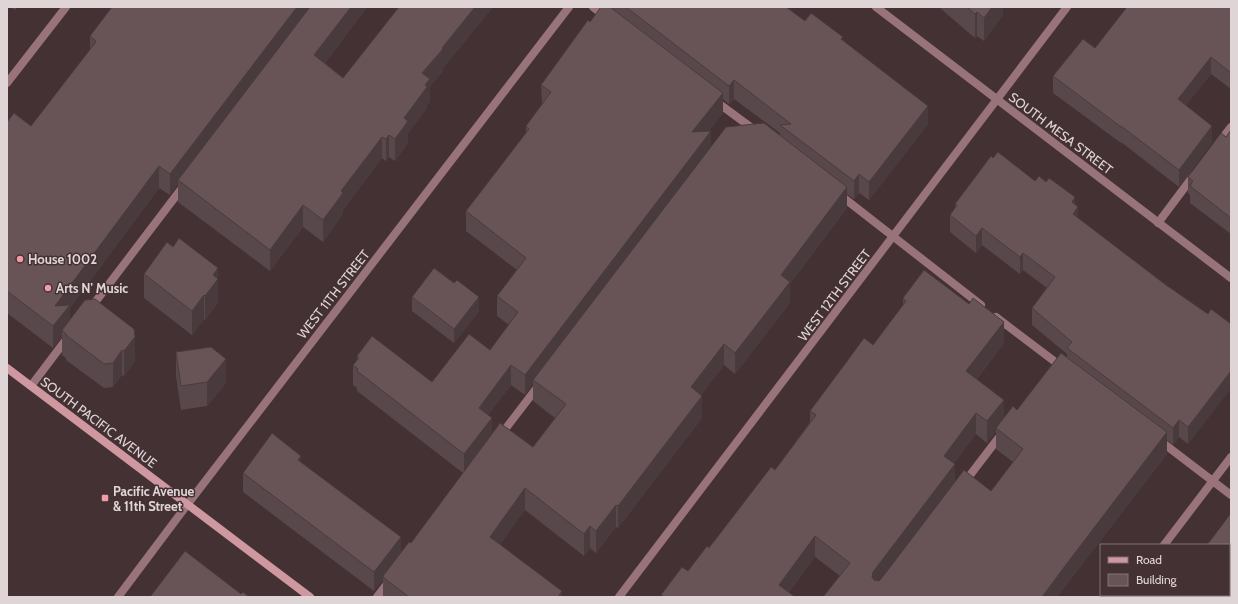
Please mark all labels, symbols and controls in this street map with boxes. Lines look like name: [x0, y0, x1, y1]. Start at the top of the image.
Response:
street label: SOUTH MESA STREET: [1006, 89, 1116, 177]
street label: WEST 11TH STREET: [293, 246, 373, 342]
street label: WEST 12TH STREET: [794, 246, 874, 344]
place label: House 1002: [28, 251, 97, 267]
marker: House 1002: [15, 254, 25, 264]
place label: Arts N' Music: [56, 280, 128, 296]
marker: Arts N' Music: [43, 283, 53, 293]
street label: SOUTH PACIFIC AVENUE: [38, 373, 160, 471]
place label: Pacific Avenue & 11th Street: [113, 483, 195, 514]
marker: Pacific Avenue & 11th Street: [100, 493, 110, 503]
legend: [1100, 544, 1230, 596]
text: Road: [1136, 552, 1162, 567]
text: Building: [1136, 572, 1178, 587]

